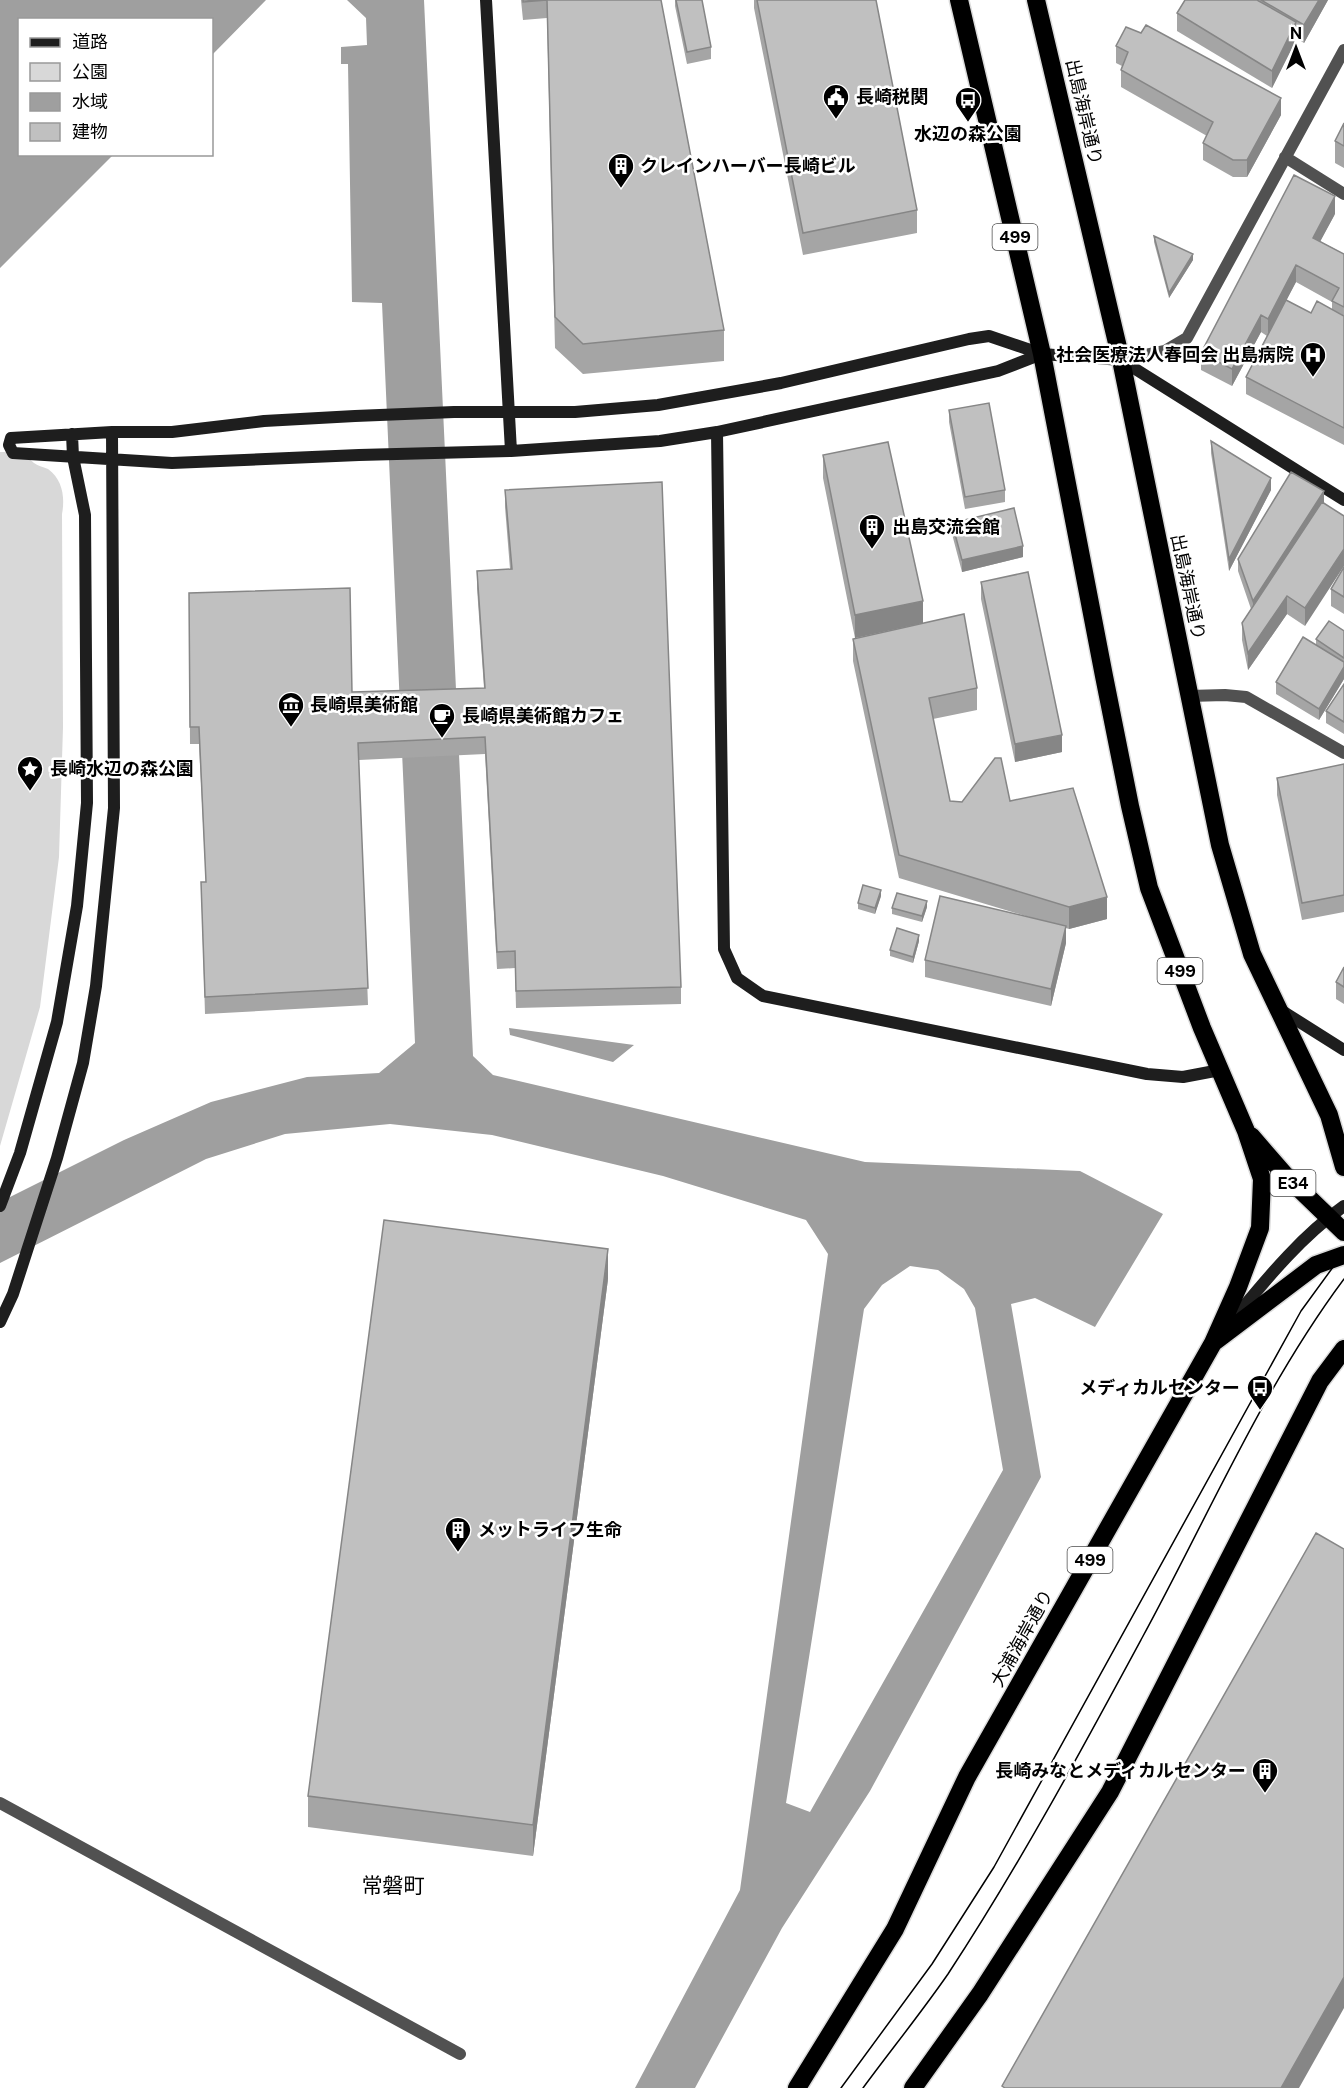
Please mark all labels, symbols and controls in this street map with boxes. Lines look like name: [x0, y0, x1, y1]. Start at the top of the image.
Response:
legend: [18, 18, 213, 156]
north arrow: [1266, 18, 1326, 78]
text: N: [1290, 24, 1302, 43]
text: 道路: [72, 31, 108, 52]
street label: 出島海岸通り: [1062, 57, 1107, 167]
text: 公園: [72, 61, 108, 82]
public building icon: 長崎税関: [821, 82, 851, 120]
bus stop icon: 水辺の森公園: [953, 85, 983, 123]
place label: 長崎税関: [856, 86, 928, 107]
text: 水域: [72, 91, 108, 112]
text: 建物: [72, 121, 108, 142]
place label: 水辺の森公園: [914, 123, 1022, 144]
building icon: クレインハーバー長崎ビル: [606, 151, 636, 189]
place label: クレインハーバー長崎ビル: [640, 155, 856, 176]
road number: 499: [992, 224, 1038, 250]
hospital icon: 社会医療法人春回会 出島病院: [1298, 340, 1328, 378]
place label: 社会医療法人春回会 出島病院: [1056, 344, 1294, 365]
building icon: 出島交流会館: [857, 512, 887, 550]
place label: 出島交流会館: [892, 516, 1000, 537]
street label: 出島海岸通り: [1167, 532, 1210, 642]
museum icon: 長崎県美術館: [276, 690, 306, 728]
place label: 長崎県美術館: [310, 694, 418, 715]
cafe icon: 長崎県美術館カフェ: [427, 701, 457, 739]
place label: 長崎県美術館カフェ: [462, 705, 624, 726]
place icon: 長崎水辺の森公園: [15, 754, 45, 792]
place label: 長崎水辺の森公園: [50, 758, 194, 779]
road number: 499: [1158, 958, 1202, 984]
road number: E34: [1270, 1170, 1316, 1196]
bus stop icon: メディカルセンター: [1245, 1373, 1275, 1411]
place label: メディカルセンター: [1079, 1377, 1240, 1398]
building icon: メットライフ生命: [443, 1515, 473, 1553]
place label: メットライフ生命: [478, 1519, 622, 1540]
road number: 499: [1068, 1547, 1112, 1573]
street label: 大浦海岸通り: [986, 1585, 1057, 1690]
building icon: 長崎みなとメディカルセンター: [1250, 1756, 1280, 1794]
place label: 長崎みなとメディカルセンター: [995, 1760, 1246, 1781]
district label: 常磐町: [362, 1873, 425, 1898]

